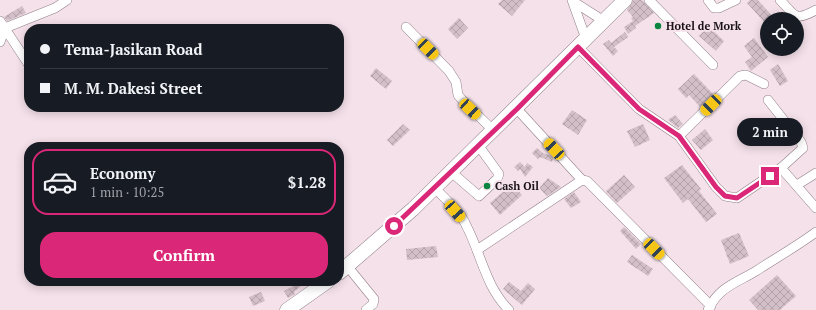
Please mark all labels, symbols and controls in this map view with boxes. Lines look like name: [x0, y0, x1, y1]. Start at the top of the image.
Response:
map controls: [760, 12, 804, 56]
button: locate: [760, 12, 804, 56]
place label: Hotel de Mork: [666, 19, 742, 33]
marker: Hotel de Mork: [653, 21, 663, 31]
car: [415, 36, 441, 62]
text: Tema-Jasikan Road: [64, 39, 202, 59]
text: M. M. Dakesi Street: [64, 78, 203, 98]
car: [698, 92, 724, 118]
car: [457, 96, 483, 122]
callout: 2 min: [737, 118, 803, 146]
text: 2 min: [752, 123, 788, 141]
car: [541, 136, 567, 162]
text: Economy: [90, 163, 155, 183]
icon: car: [42, 164, 78, 200]
route end: [761, 167, 779, 185]
text: $1.28: [288, 172, 326, 192]
place label: Cash Oil: [495, 179, 539, 193]
marker: Cash Oil: [482, 181, 492, 191]
text: 1 min · 10:25: [90, 183, 164, 201]
car: [443, 198, 467, 224]
route start: [385, 217, 403, 235]
button: Confirm: [40, 232, 328, 278]
car: [641, 236, 667, 262]

